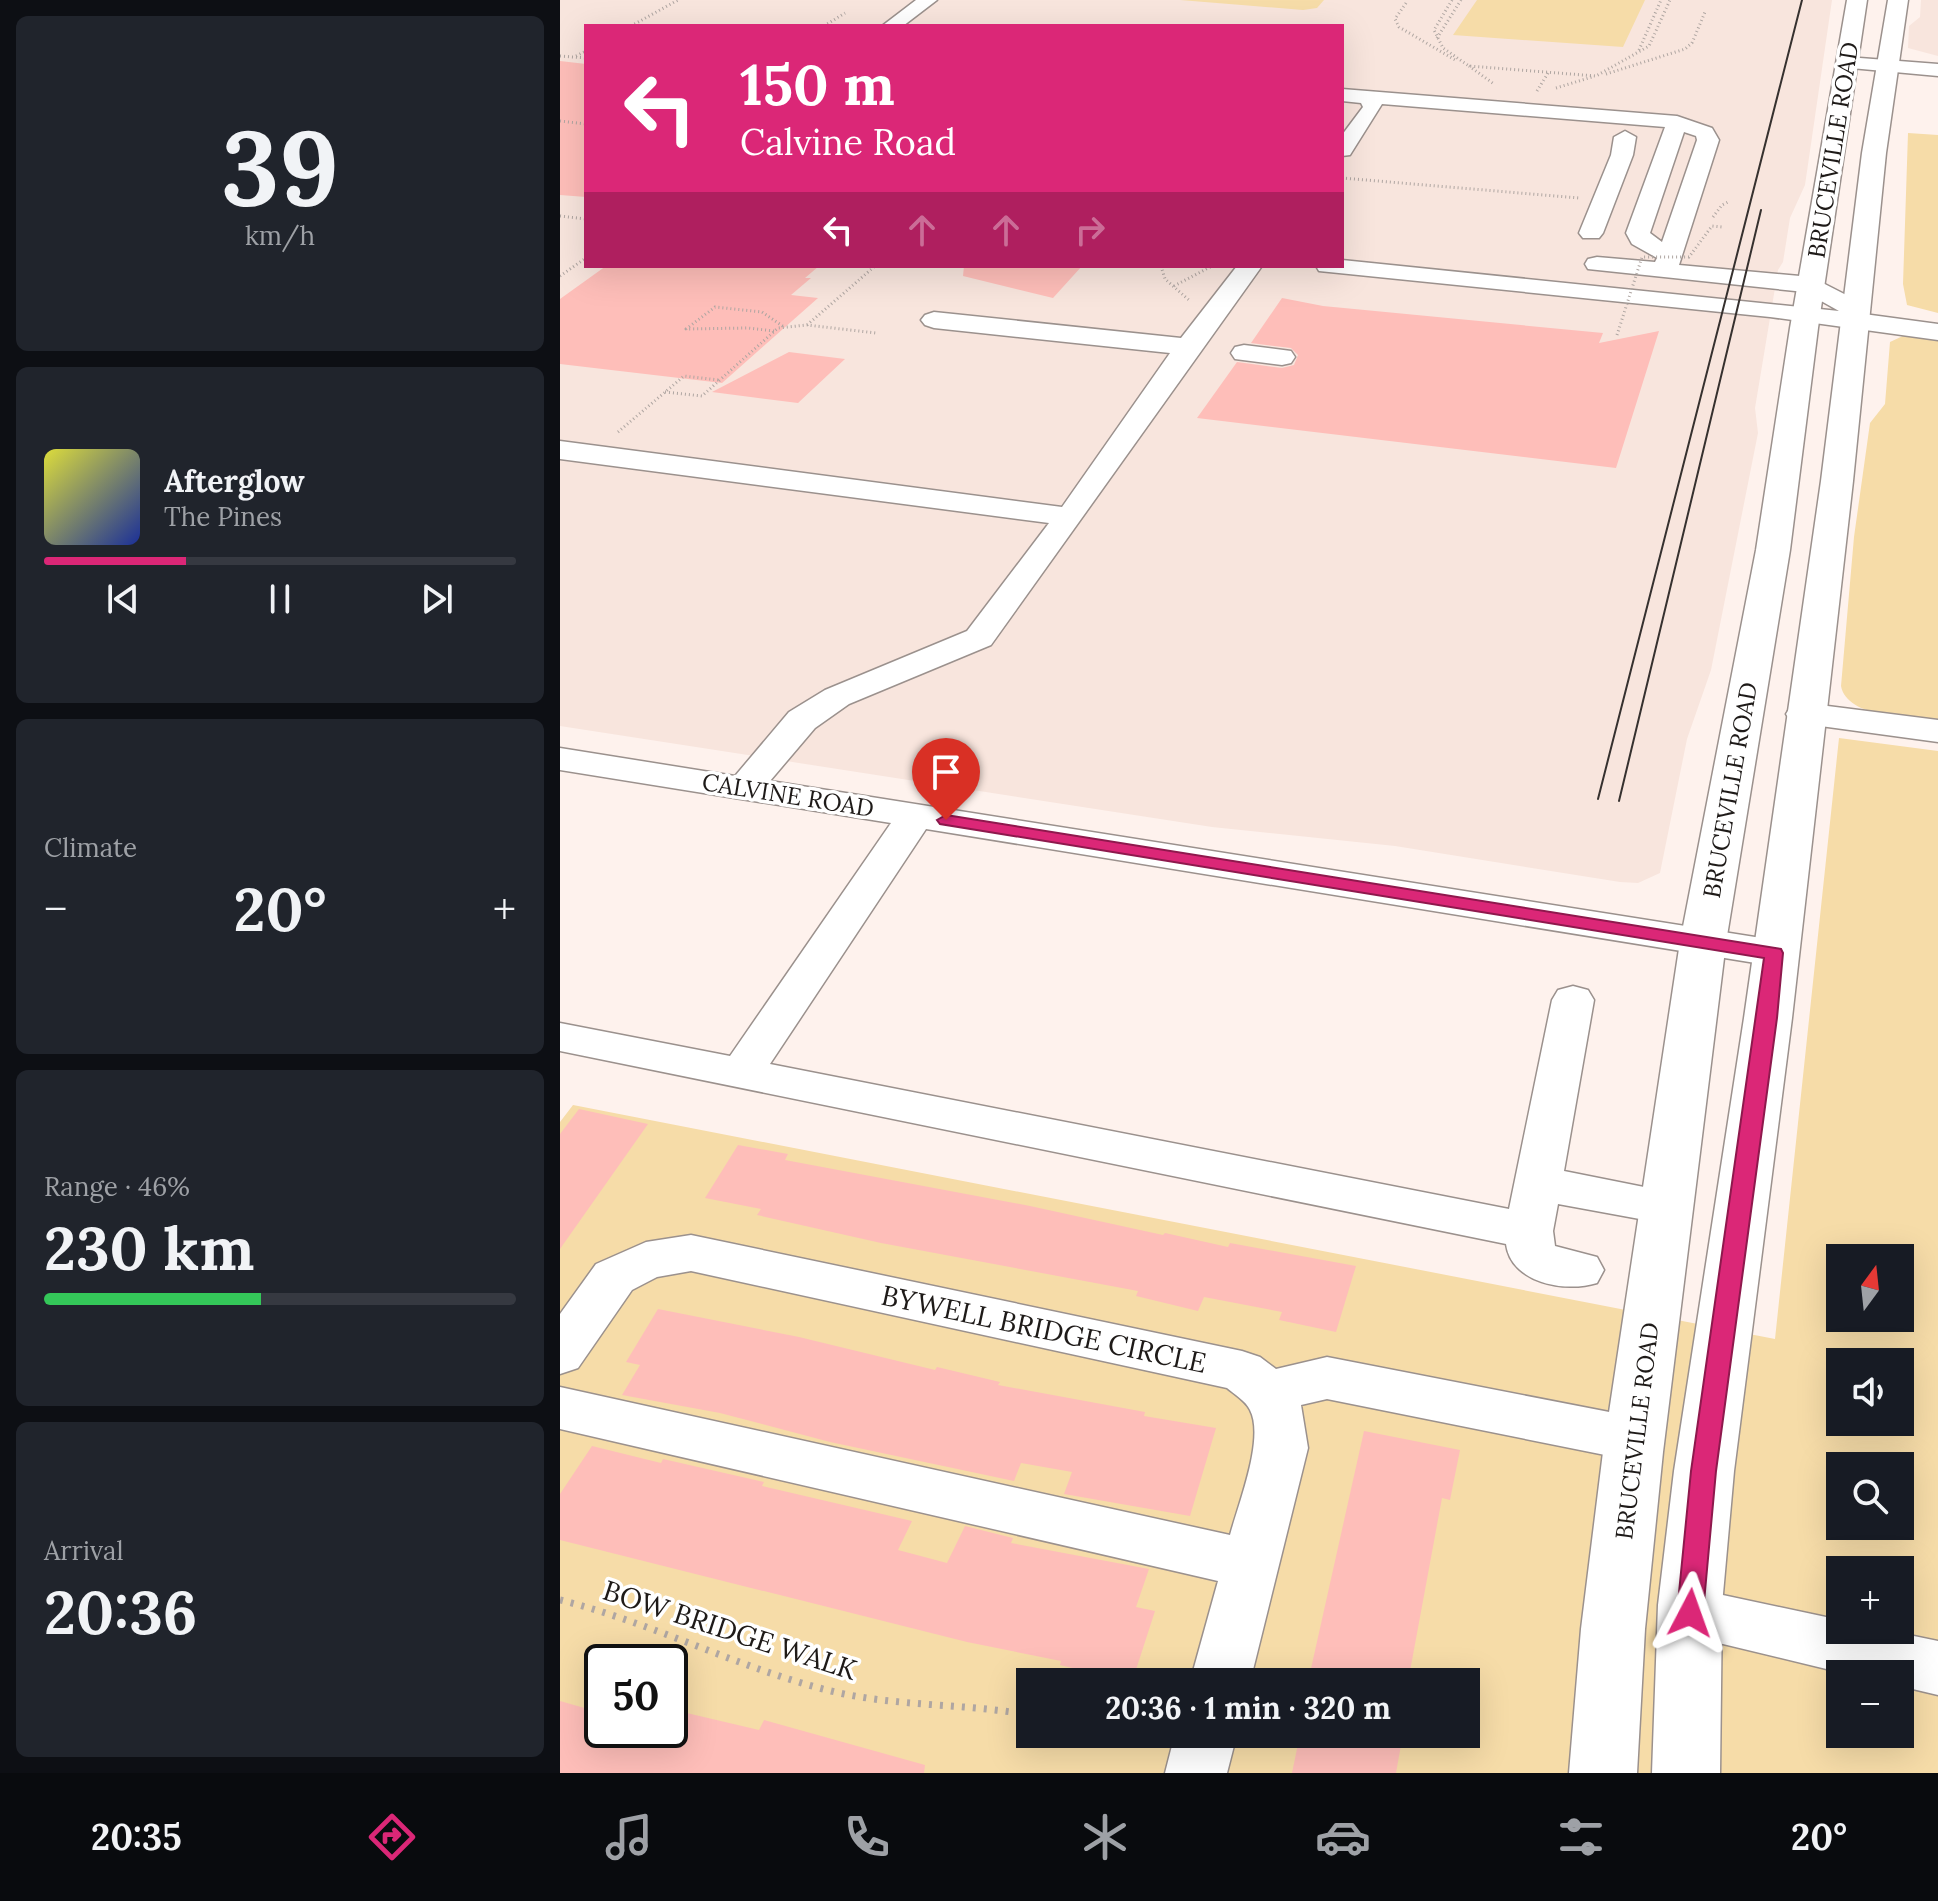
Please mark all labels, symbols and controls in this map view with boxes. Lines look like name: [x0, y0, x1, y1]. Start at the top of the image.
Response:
street label: BRUCEVILLE ROAD: [1801, 40, 1865, 260]
text: 150 m: [740, 49, 895, 120]
icon: left: [608, 56, 712, 160]
text: 39: [221, 100, 339, 233]
text: Calvine Road: [740, 119, 956, 165]
icon: left: [816, 208, 860, 252]
icon: ahead: [900, 208, 944, 252]
icon: ahead: [984, 208, 1028, 252]
icon: right: [1068, 208, 1112, 252]
text: km/h: [245, 219, 315, 252]
text: Afterglow: [164, 462, 305, 500]
text: The Pines: [164, 500, 282, 533]
icon: previous: [101, 577, 145, 621]
icon: pause: [258, 577, 302, 621]
icon: next: [415, 577, 459, 621]
street label: BRUCEVILLE ROAD: [1696, 680, 1764, 900]
pin: [912, 738, 980, 820]
icon: arrive: [924, 750, 968, 794]
street label: CALVINE ROAD: [700, 766, 876, 824]
text: Climate: [44, 831, 137, 864]
text: 20°: [233, 871, 327, 947]
text: −: [44, 881, 67, 937]
text: +: [493, 881, 516, 937]
text: Range · 46%: [44, 1170, 190, 1203]
text: 230 km: [44, 1210, 254, 1286]
north arrow: [1826, 1244, 1914, 1332]
map controls: [1826, 1244, 1914, 1748]
street label: BYWELL BRIDGE CIRCLE: [878, 1277, 1210, 1381]
street label: BRUCEVILLE ROAD: [1608, 1321, 1666, 1541]
button: sound: [1826, 1348, 1914, 1436]
button: search: [1826, 1452, 1914, 1540]
text: Arrival: [44, 1534, 123, 1567]
button: +: [1826, 1556, 1914, 1644]
position arrow: [1648, 1571, 1732, 1655]
street label: BOW BRIDGE WALK: [598, 1572, 862, 1688]
text: 20:36: [44, 1574, 197, 1650]
speed limit sign: 50: [584, 1644, 688, 1748]
button: −: [1826, 1660, 1914, 1748]
text: 20:36 · 1 min · 320 m: [1105, 1689, 1391, 1727]
icon: directions: [364, 1809, 420, 1865]
icon: music: [601, 1809, 657, 1865]
icon: phone: [839, 1809, 895, 1865]
icon: climate: [1077, 1809, 1133, 1865]
icon: car: [1315, 1809, 1371, 1865]
icon: filters: [1553, 1809, 1609, 1865]
text: 20:35: [91, 1814, 182, 1860]
text: 20°: [1791, 1814, 1847, 1860]

